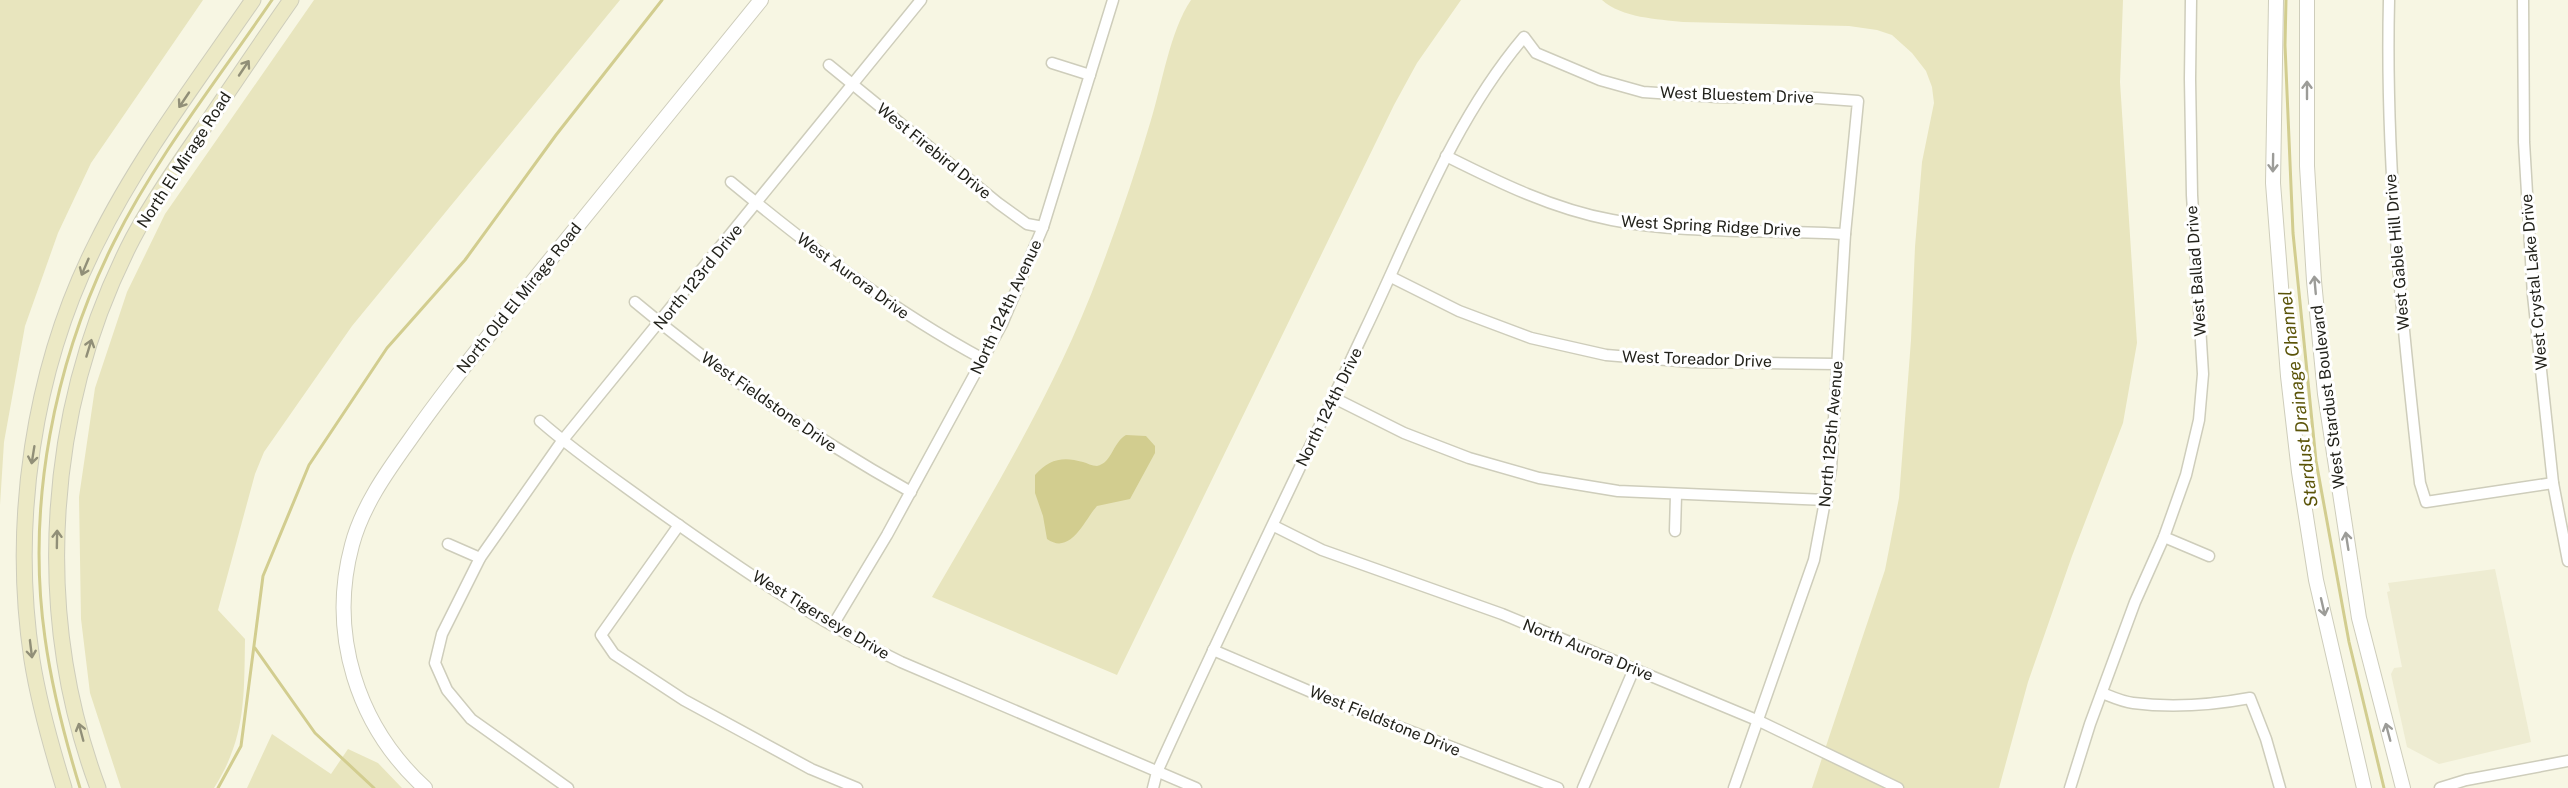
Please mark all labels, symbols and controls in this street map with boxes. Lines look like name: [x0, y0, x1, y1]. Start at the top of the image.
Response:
one-way arrow: [238, 61, 250, 77]
one-way arrow: [2301, 81, 2313, 101]
street label: West Bluestem Drive: [1660, 83, 1814, 107]
street label: North El Mirage Road: [133, 88, 235, 232]
one-way arrow: [178, 91, 190, 108]
street label: West Firebird Drive: [873, 99, 995, 203]
one-way arrow: [2267, 153, 2279, 173]
street label: West Gable Hill Drive: [2381, 173, 2413, 331]
street label: West Crystal Lake Drive: [2517, 193, 2551, 371]
street label: West Ballad Drive: [2182, 205, 2210, 337]
street label: West Spring Ridge Drive: [1621, 212, 1801, 240]
street label: North Old El Mirage Road: [453, 219, 585, 377]
street label: North 123rd Drive: [650, 220, 746, 334]
street label: West Aurora Drive: [793, 229, 913, 323]
street label: North 124th Avenue: [966, 236, 1046, 378]
one-way arrow: [79, 258, 90, 276]
one-way arrow: [2309, 276, 2320, 296]
water label: Stardust Drainage Channel: [2274, 289, 2322, 509]
street label: West Stardust Boulevard: [2307, 304, 2349, 490]
one-way arrow: [84, 339, 95, 358]
street label: North 124th Drive: [1292, 344, 1366, 470]
street label: West Toreador Drive: [1622, 347, 1772, 371]
street label: West Fieldstone Drive: [697, 348, 841, 456]
street label: North 125th Avenue: [1815, 360, 1847, 508]
one-way arrow: [27, 444, 38, 464]
one-way arrow: [51, 530, 63, 550]
one-way arrow: [2341, 532, 2352, 551]
street label: West Tigerseye Drive: [749, 567, 893, 663]
one-way arrow: [2317, 597, 2329, 616]
street label: North Aurora Drive: [1520, 615, 1656, 685]
one-way arrow: [26, 639, 37, 658]
street label: West Fieldstone Drive: [1307, 682, 1463, 760]
one-way arrow: [2382, 722, 2393, 741]
one-way arrow: [74, 723, 86, 742]

